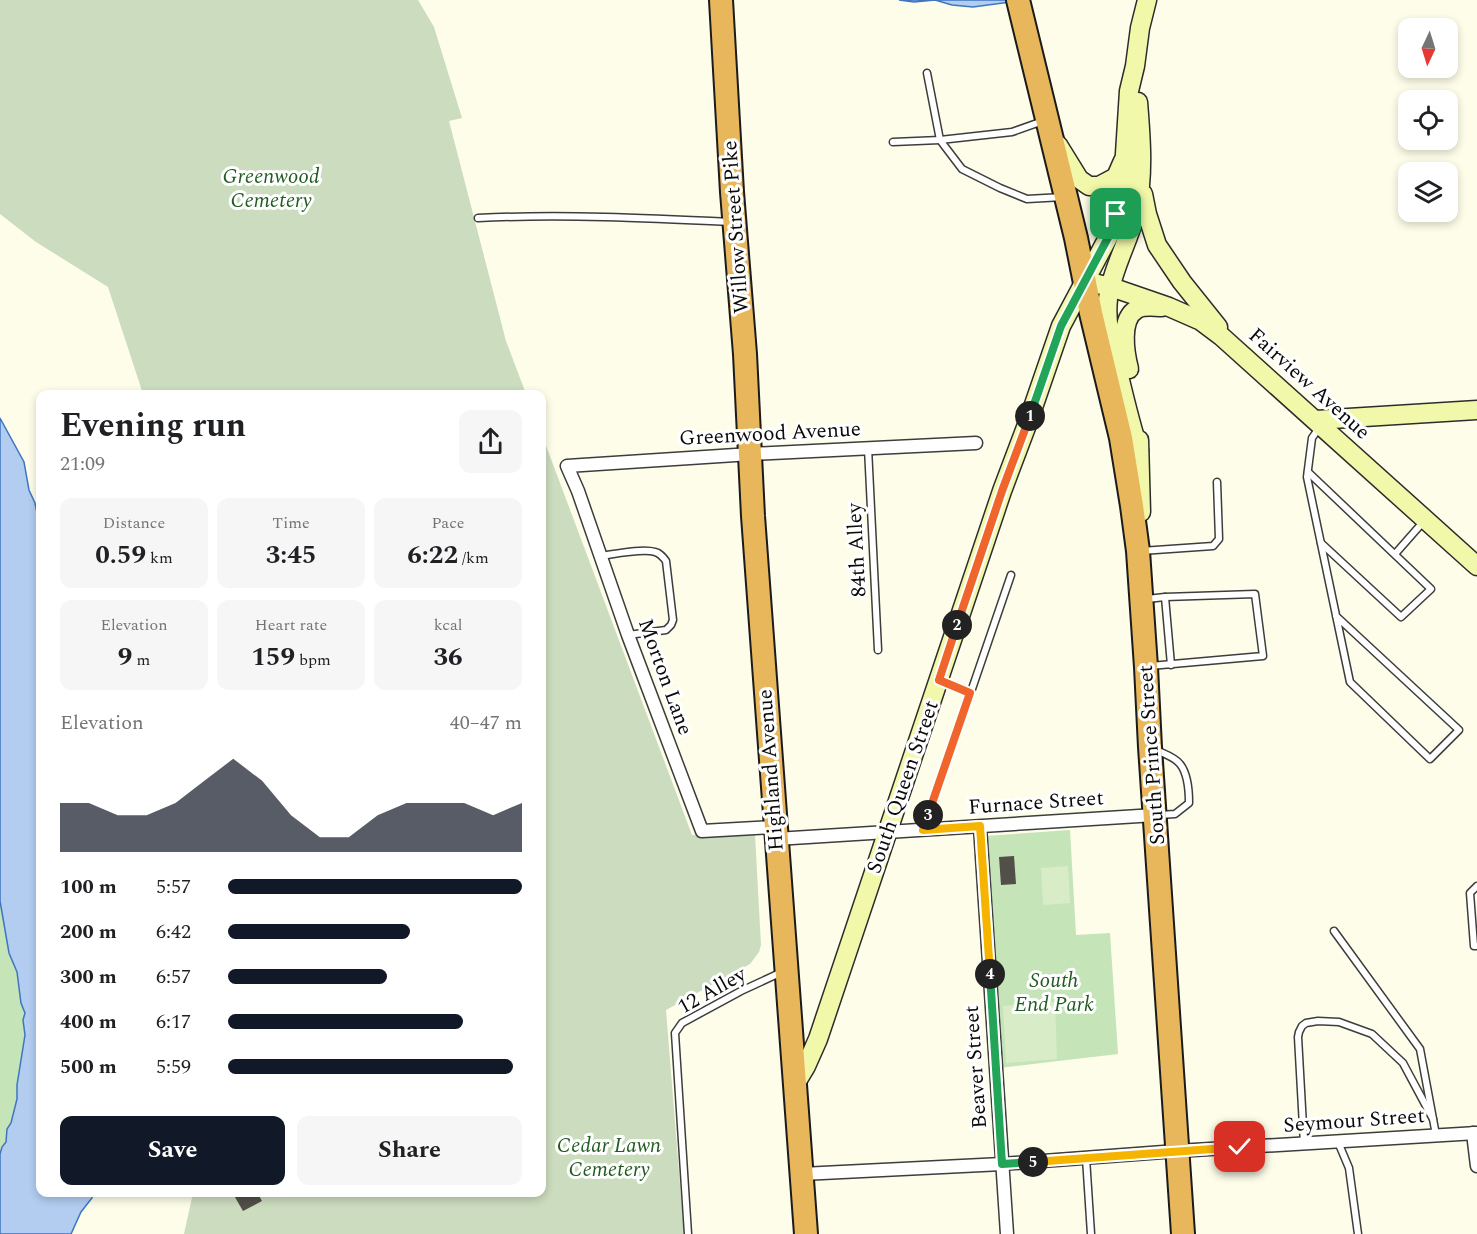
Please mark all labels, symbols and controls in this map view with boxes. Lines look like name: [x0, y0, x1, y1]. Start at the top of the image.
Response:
north arrow: [1398, 18, 1458, 78]
map controls: [1398, 18, 1458, 222]
button: locate: [1398, 90, 1458, 150]
street label: Willow Street Pike: [714, 139, 758, 315]
park label: Greenwood Cemetery: [223, 161, 320, 217]
button: layers: [1398, 162, 1458, 222]
pin: [1090, 188, 1141, 239]
icon: arrive: [1099, 197, 1132, 230]
street label: Fairview Avenue: [1241, 320, 1377, 448]
text: Evening run: [60, 401, 246, 451]
pin: 1: [1015, 401, 1045, 431]
text: 1: [1026, 404, 1034, 428]
button: share: [459, 410, 522, 473]
street label: Greenwood Avenue: [678, 413, 862, 455]
text: 21:09: [60, 449, 105, 479]
street label: 84th Alley: [839, 501, 875, 598]
text: Distance: [103, 511, 165, 535]
text: Time: [272, 511, 310, 535]
text: Pace: [431, 511, 465, 535]
text: 0.59: [95, 535, 146, 575]
text: 3:45: [266, 535, 316, 575]
text: 6:22: [407, 535, 458, 575]
text: km: [146, 546, 173, 570]
text: /km: [458, 546, 489, 570]
pin: 2: [942, 610, 972, 640]
text: Elevation: [100, 613, 168, 637]
text: Heart rate: [255, 613, 327, 637]
text: kcal: [434, 613, 462, 637]
text: 2: [953, 613, 961, 637]
street label: Morton Lane: [629, 614, 701, 740]
text: 9: [118, 637, 132, 677]
text: 159: [251, 637, 295, 677]
text: 36: [433, 637, 463, 677]
text: m: [132, 648, 150, 672]
text: bpm: [295, 648, 331, 672]
street label: South Prince Street: [1130, 664, 1174, 846]
street label: Highland Avenue: [749, 688, 793, 852]
street label: South Queen Street: [858, 696, 948, 878]
text: Elevation: [60, 708, 144, 738]
text: 40–47 m: [450, 708, 522, 738]
street label: Furnace Street: [967, 782, 1105, 824]
pin: 3: [913, 800, 943, 830]
text: 3: [924, 803, 932, 827]
text: 100 m: [60, 872, 117, 902]
text: 5:57: [156, 872, 191, 902]
text: 200 m: [60, 917, 117, 947]
text: 6:42: [156, 917, 191, 947]
street label: 12 Alley: [672, 959, 753, 1023]
pin: 4: [975, 959, 1005, 989]
text: 300 m: [60, 962, 117, 992]
text: 6:57: [156, 962, 191, 992]
text: 4: [986, 962, 994, 986]
park label: South End Park: [1014, 965, 1094, 1021]
street label: Beaver Street: [956, 1004, 996, 1130]
text: 400 m: [60, 1007, 117, 1037]
text: 6:17: [156, 1007, 191, 1037]
text: 500 m: [60, 1052, 117, 1082]
text: 5:59: [156, 1052, 191, 1082]
street label: Seymour Street: [1282, 1100, 1426, 1142]
button: Save: [60, 1116, 285, 1185]
button: Share: [297, 1116, 522, 1185]
pin: [1214, 1121, 1265, 1172]
park label: Cedar Lawn Cemetery: [557, 1130, 661, 1186]
icon: check: [1223, 1130, 1256, 1163]
pin: 5: [1018, 1147, 1048, 1177]
text: 5: [1029, 1150, 1037, 1174]

